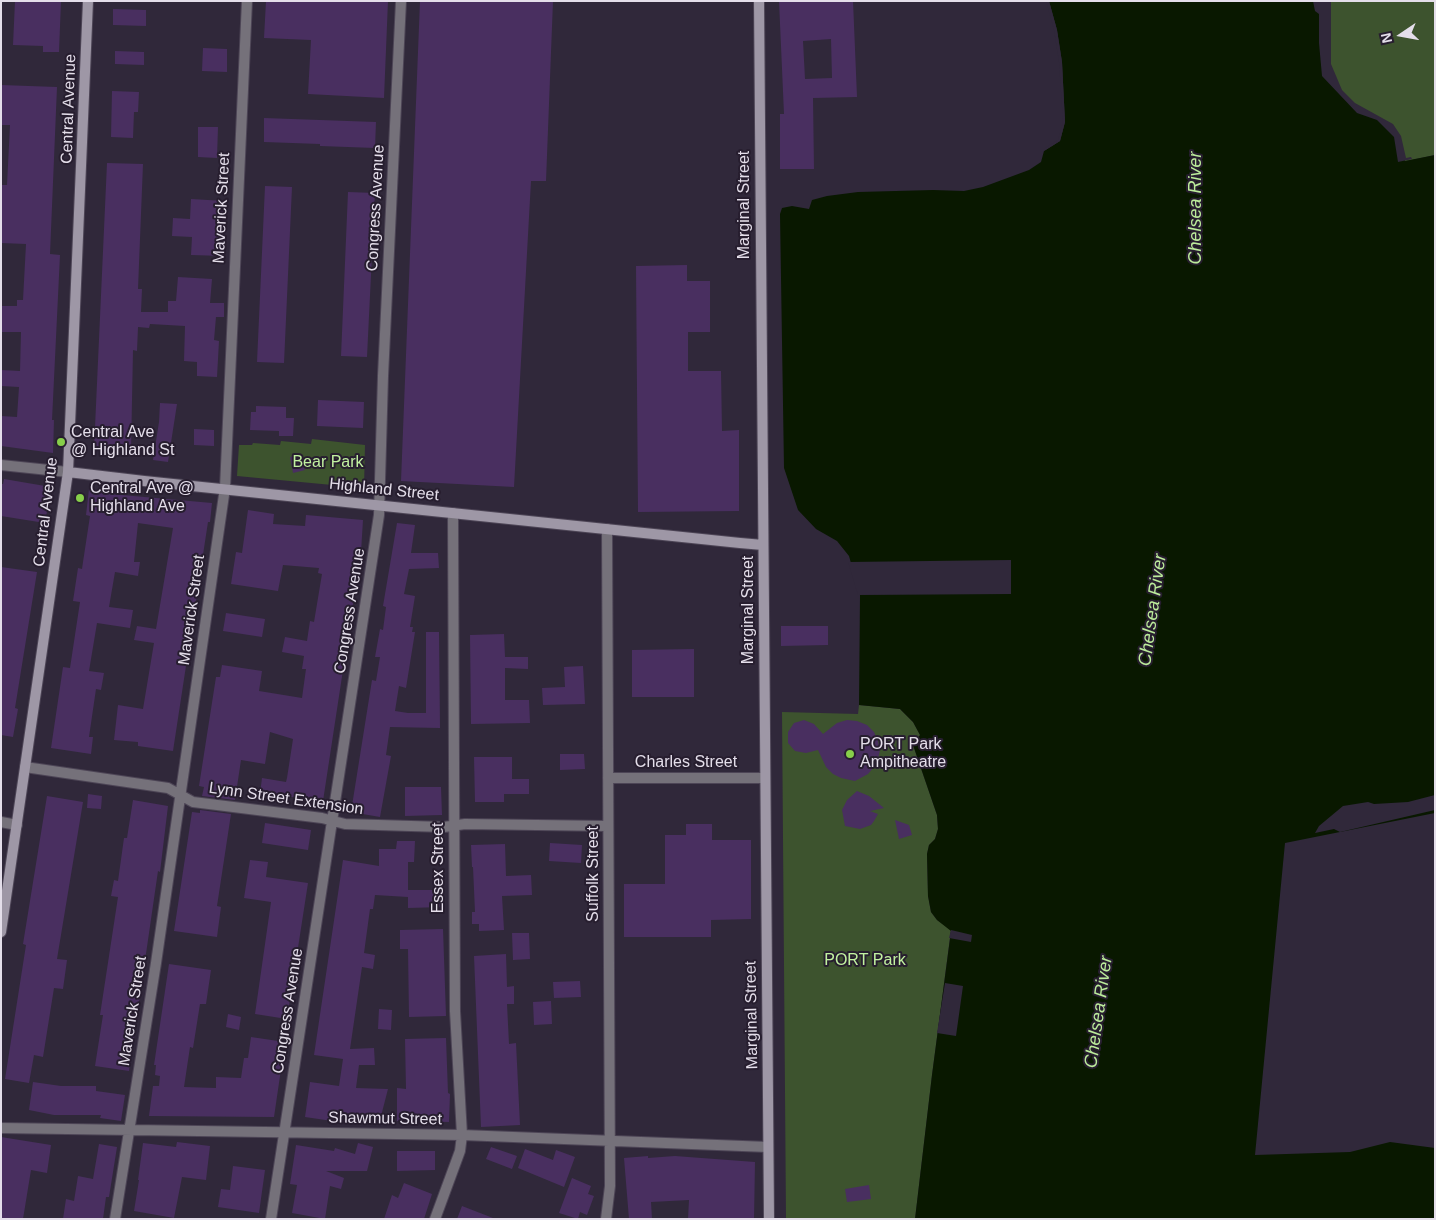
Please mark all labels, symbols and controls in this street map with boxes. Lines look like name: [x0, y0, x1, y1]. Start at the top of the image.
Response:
north arrow: [1376, 10, 1426, 60]
text: N: [1377, 32, 1395, 45]
street label: Central Avenue: [57, 54, 81, 164]
street label: Congress Avenue: [363, 144, 389, 272]
street label: Marginal Street: [735, 151, 755, 259]
water label: Chelsea River: [1185, 151, 1207, 265]
street label: Maverick Street: [210, 152, 234, 264]
place label: Central Ave @ Highland St: [71, 423, 174, 461]
marker: Central Ave @ Highland St: [55, 436, 67, 448]
park label: Bear Park: [292, 453, 364, 473]
street label: Central Avenue: [30, 456, 62, 568]
street label: Highland Street: [328, 475, 440, 505]
place label: Central Ave @ Highland Ave: [90, 479, 194, 517]
marker: Central Ave @ Highland Ave: [74, 492, 86, 504]
street label: Congress Avenue: [331, 547, 369, 675]
water label: Chelsea River: [1134, 553, 1172, 667]
street label: Maverick Street: [175, 554, 209, 666]
street label: Marginal Street: [739, 556, 759, 664]
place label: PORT Park Ampitheatre: [860, 735, 946, 773]
marker: PORT Park Ampitheatre: [844, 748, 856, 760]
street label: Charles Street: [635, 753, 737, 773]
street label: Lynn Street Extension: [207, 779, 365, 819]
street label: Essex Street: [429, 823, 449, 913]
street label: Suffolk Street: [584, 826, 604, 922]
street label: Congress Avenue: [269, 947, 307, 1075]
park label: PORT Park: [824, 951, 906, 971]
street label: Maverick Street: [115, 955, 151, 1067]
water label: Chelsea River: [1080, 955, 1118, 1069]
street label: Marginal Street: [741, 961, 763, 1069]
street label: Shawmut Street: [328, 1108, 442, 1130]

